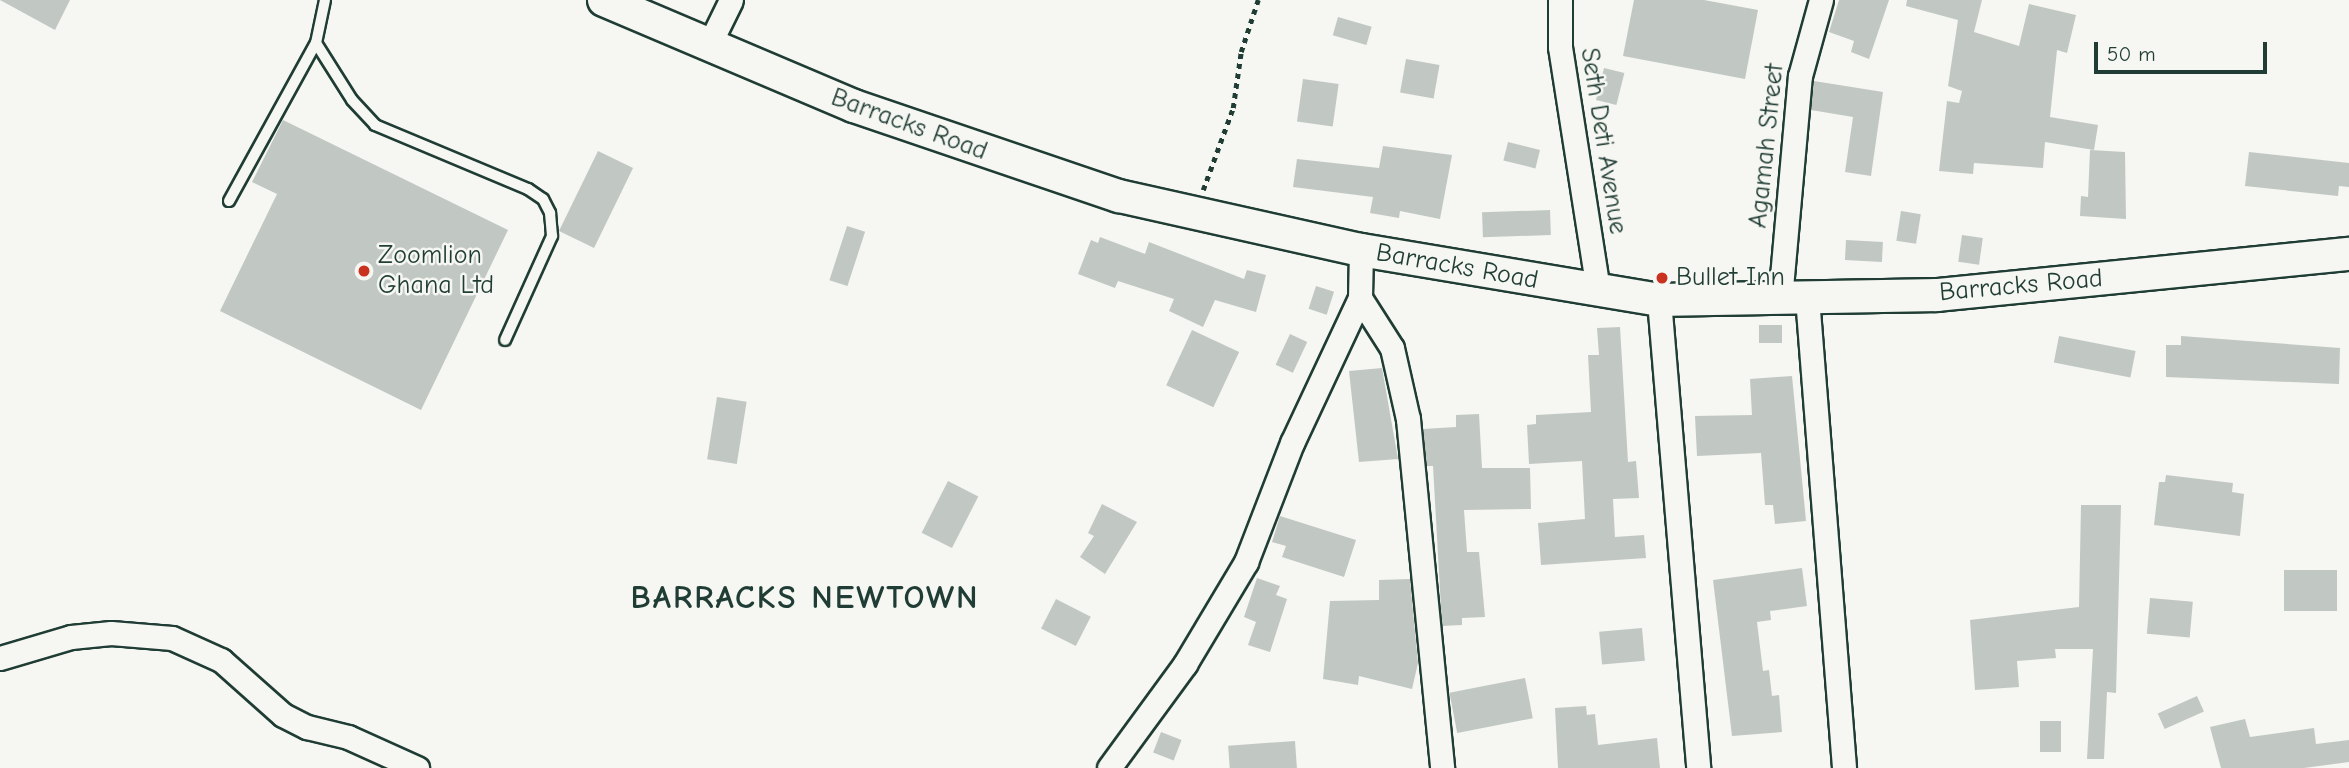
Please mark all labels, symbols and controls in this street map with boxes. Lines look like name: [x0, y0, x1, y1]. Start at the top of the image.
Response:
scale bar: [2097, 28, 2270, 72]
text: 50 m: [2107, 42, 2156, 66]
street label: Seth Deti Avenue: [1573, 46, 1633, 236]
street label: Agamah Street: [1743, 62, 1791, 230]
street label: Barracks Road: [827, 82, 991, 168]
street label: Barracks Road: [1374, 237, 1540, 297]
place label: Zoomlion Ghana Ltd: [378, 240, 494, 302]
place label: Bullet Inn: [1676, 262, 1785, 294]
marker: Zoomlion Ghana Ltd: [356, 263, 372, 279]
street label: Barracks Road: [1938, 263, 2104, 309]
marker: Bullet Inn: [1654, 270, 1670, 286]
district label: BARRACKS NEWTOWN: [633, 578, 977, 618]

